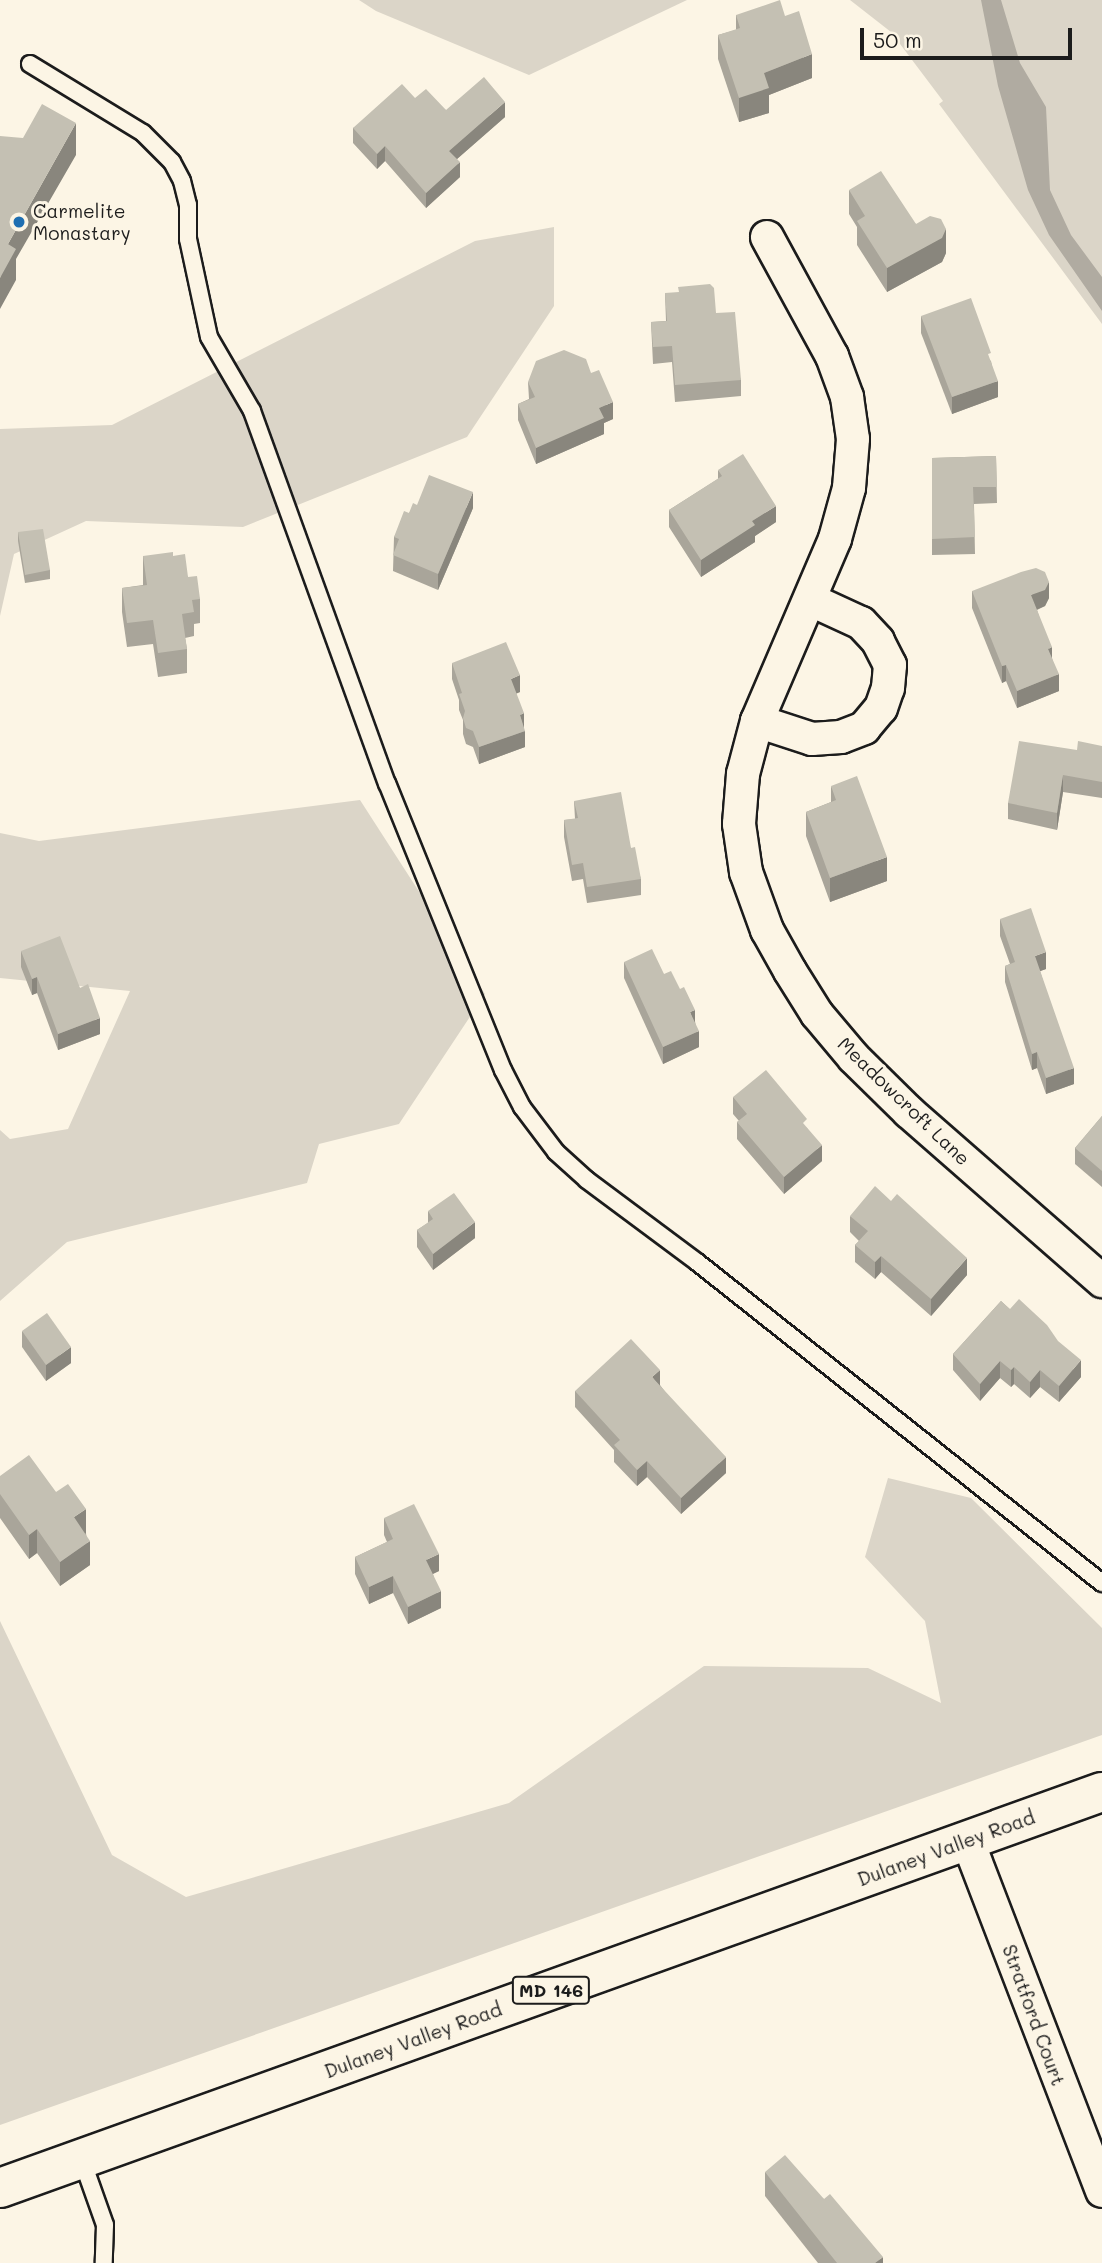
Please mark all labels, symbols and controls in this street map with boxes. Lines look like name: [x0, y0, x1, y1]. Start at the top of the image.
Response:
scale bar: [864, 14, 1076, 58]
text: 50 m: [873, 26, 922, 53]
place label: Carmelite Monastary: [33, 200, 131, 244]
marker: Carmelite Monastary: [11, 214, 27, 230]
street label: Meadowcroft Lane: [833, 1032, 975, 1170]
street label: Dulaney Valley Road: [854, 1805, 1038, 1891]
street label: Stratford Court: [998, 1941, 1070, 2089]
road number: MD 146: [511, 1976, 591, 2004]
street label: Dulaney Valley Road: [321, 1997, 505, 2083]

